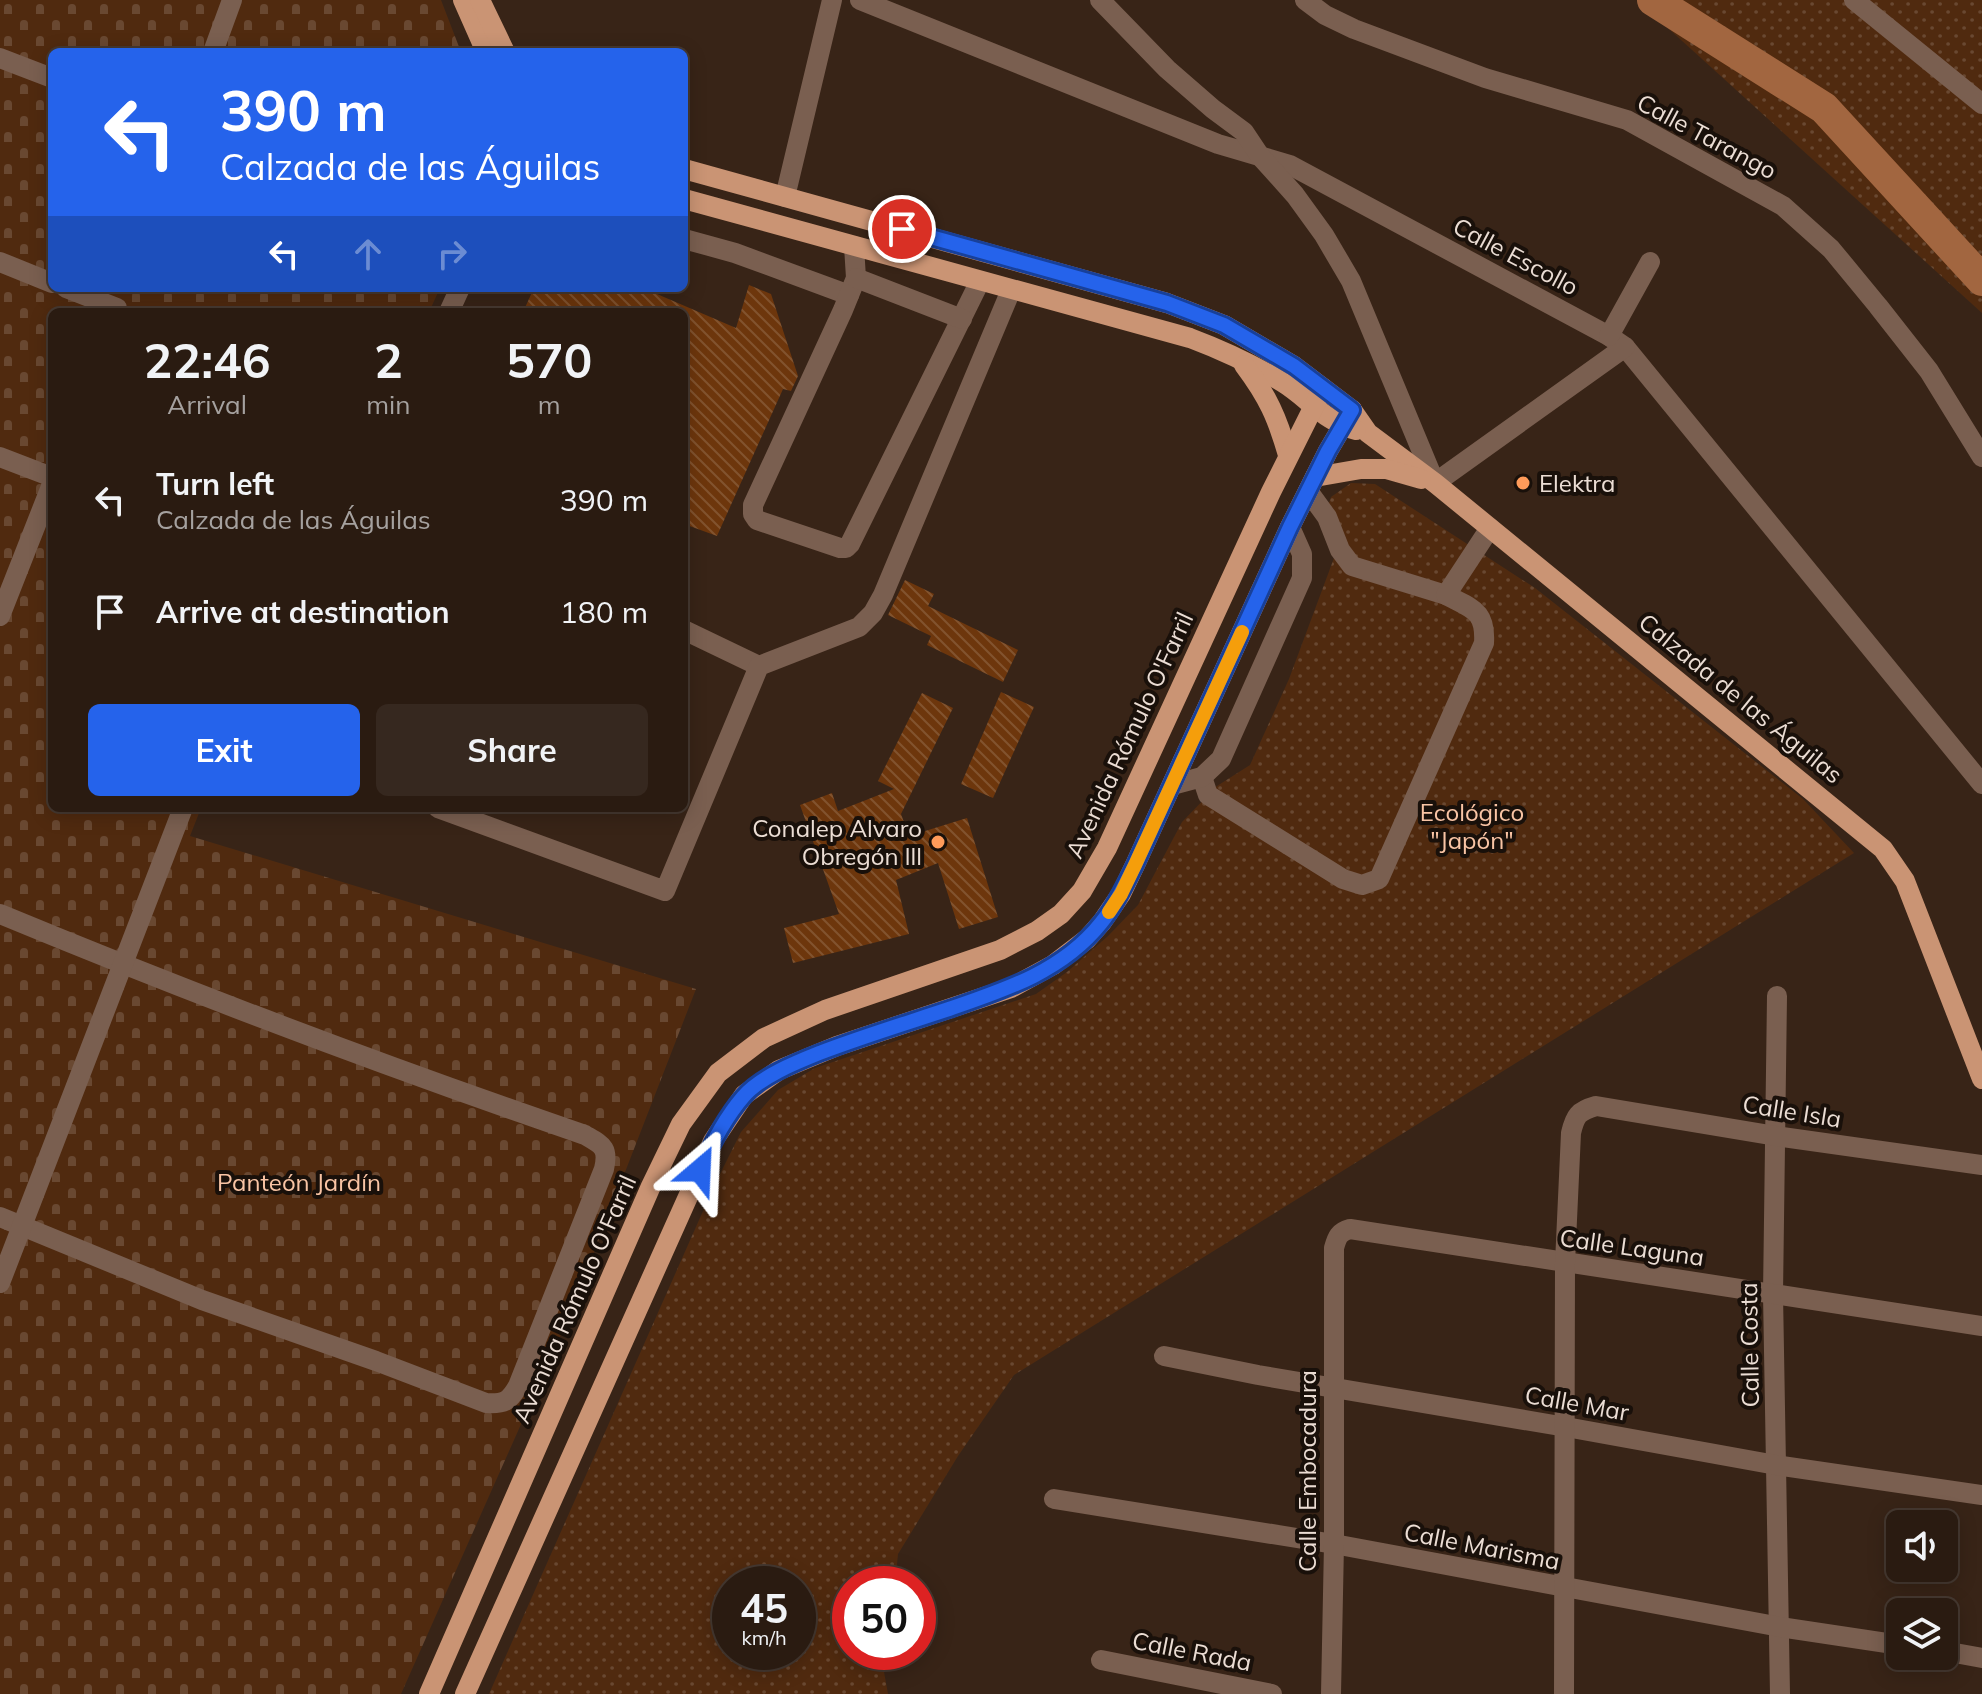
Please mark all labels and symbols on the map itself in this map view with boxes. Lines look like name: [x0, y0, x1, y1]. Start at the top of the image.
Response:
street label: Calle Tarango: [1632, 87, 1782, 185]
pin: [868, 195, 936, 263]
street label: Calle Escollo: [1448, 210, 1584, 302]
place label: Elektra: [1539, 468, 1615, 498]
marker: Elektra: [1514, 474, 1532, 492]
street label: Avenida Rómulo O'Farril: [1059, 607, 1199, 863]
street label: Calzada de las Águilas: [1633, 607, 1849, 789]
park label: Ecológico "Japón": [1420, 797, 1524, 855]
place label: Conalep Alvaro Obregón lll: [752, 813, 922, 871]
marker: Conalep Alvaro Obregón lll: [929, 833, 947, 851]
street label: Calle Isla: [1741, 1088, 1843, 1134]
position arrow: [658, 1128, 742, 1212]
park label: Panteón Jardín: [217, 1167, 381, 1197]
street label: Avenida Rómulo O'Farril: [506, 1170, 642, 1428]
street label: Calle Laguna: [1558, 1222, 1706, 1272]
street label: Calle Costa: [1733, 1282, 1765, 1408]
street label: Calle Embocadura: [1292, 1370, 1322, 1572]
street label: Calle Mar: [1523, 1379, 1632, 1427]
street label: Calle Marisma: [1402, 1516, 1562, 1576]
speed limit sign: 50: [832, 1566, 936, 1670]
street label: Calle Rada: [1130, 1625, 1254, 1677]

